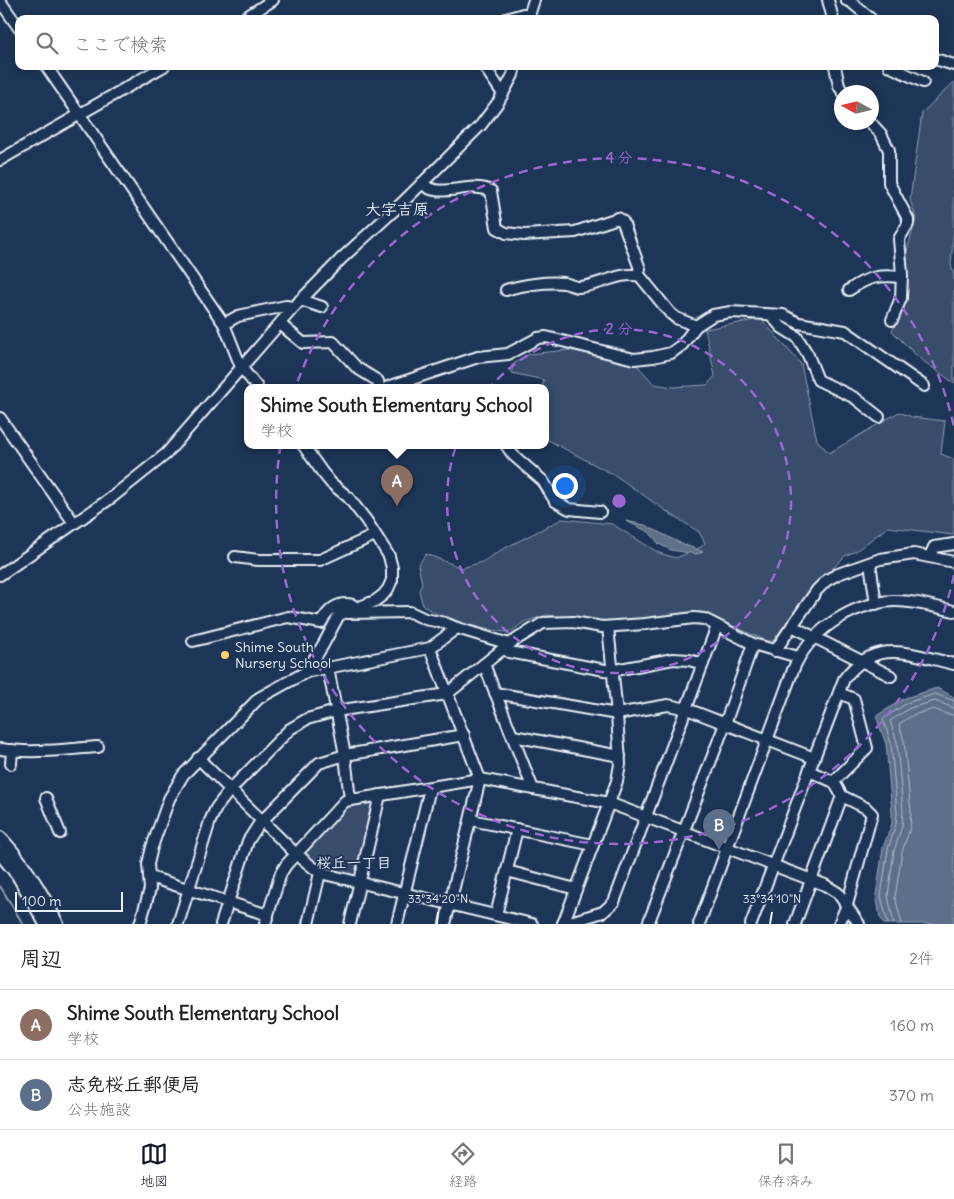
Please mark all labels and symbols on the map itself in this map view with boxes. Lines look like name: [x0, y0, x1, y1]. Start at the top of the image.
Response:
north arrow: [834, 85, 879, 130]
text: 4 分: [605, 148, 633, 167]
district label: 大字吉原: [365, 199, 429, 219]
text: 2 分: [606, 319, 632, 338]
pin: A: [381, 465, 413, 506]
your location: [552, 473, 578, 499]
centre of rings: [610, 492, 628, 510]
place label: Shime South Nursery School: [235, 638, 331, 672]
marker: Shime South Nursery School: [219, 649, 231, 661]
pin: B: [703, 809, 735, 850]
district label: 桜丘一丁目: [316, 853, 392, 872]
scale bar: [15, 889, 122, 912]
text: 33°34'20"N: [408, 891, 468, 906]
text: 33°34'10"N: [743, 891, 801, 906]

